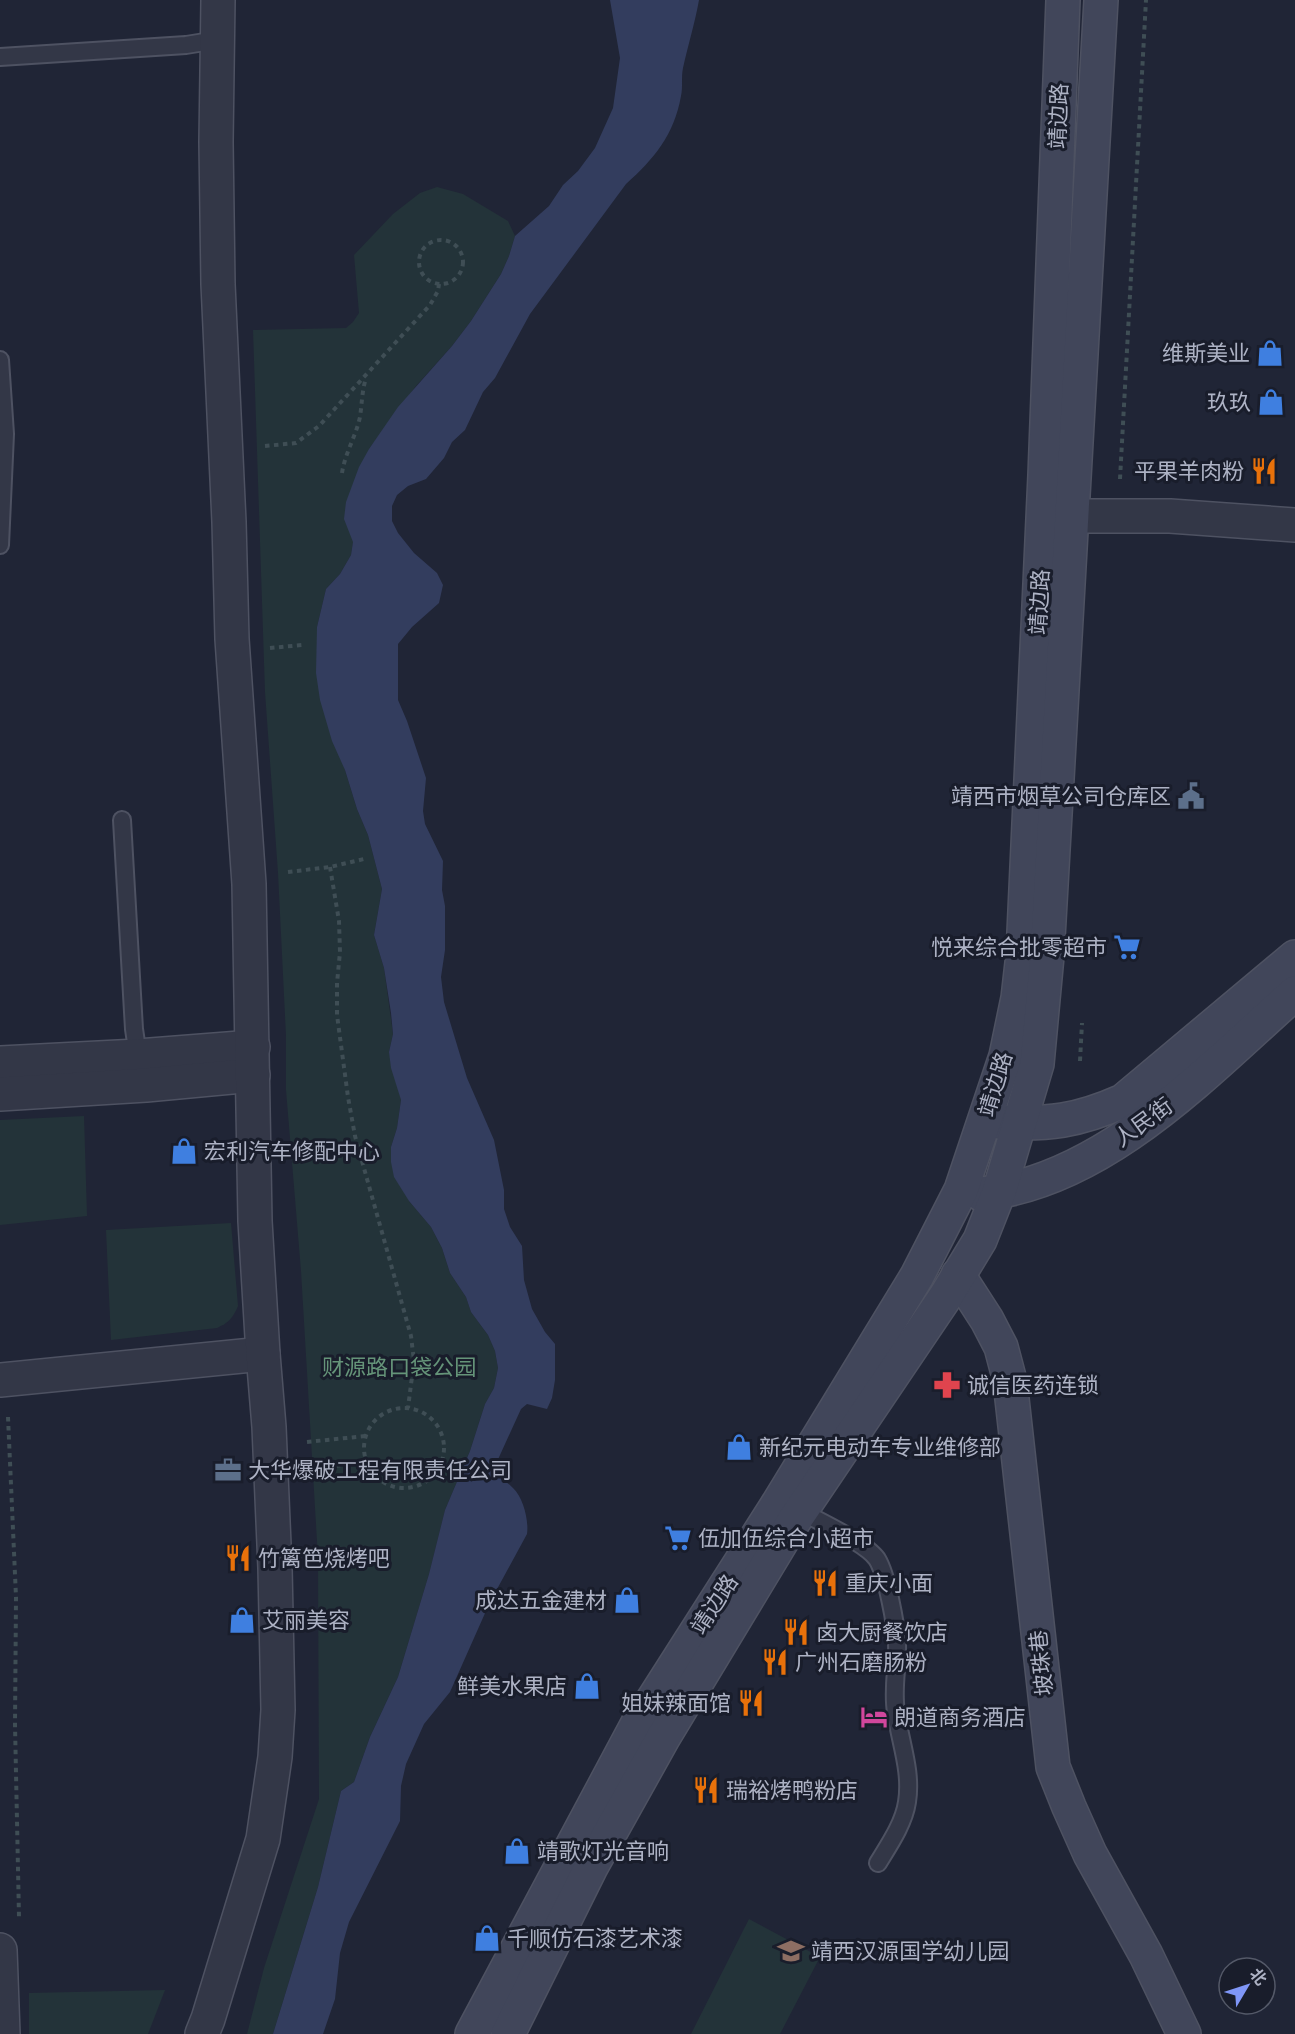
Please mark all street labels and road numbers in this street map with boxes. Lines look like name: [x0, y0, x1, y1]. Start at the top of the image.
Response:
street label: 靖边路: [1043, 83, 1073, 149]
street label: 靖边路: [1023, 568, 1055, 636]
street label: 靖边路: [972, 1048, 1018, 1120]
street label: 人民街: [1108, 1091, 1178, 1153]
street label: 靖边路: [684, 1569, 744, 1639]
street label: 坡珠巷: [1024, 1629, 1058, 1697]

